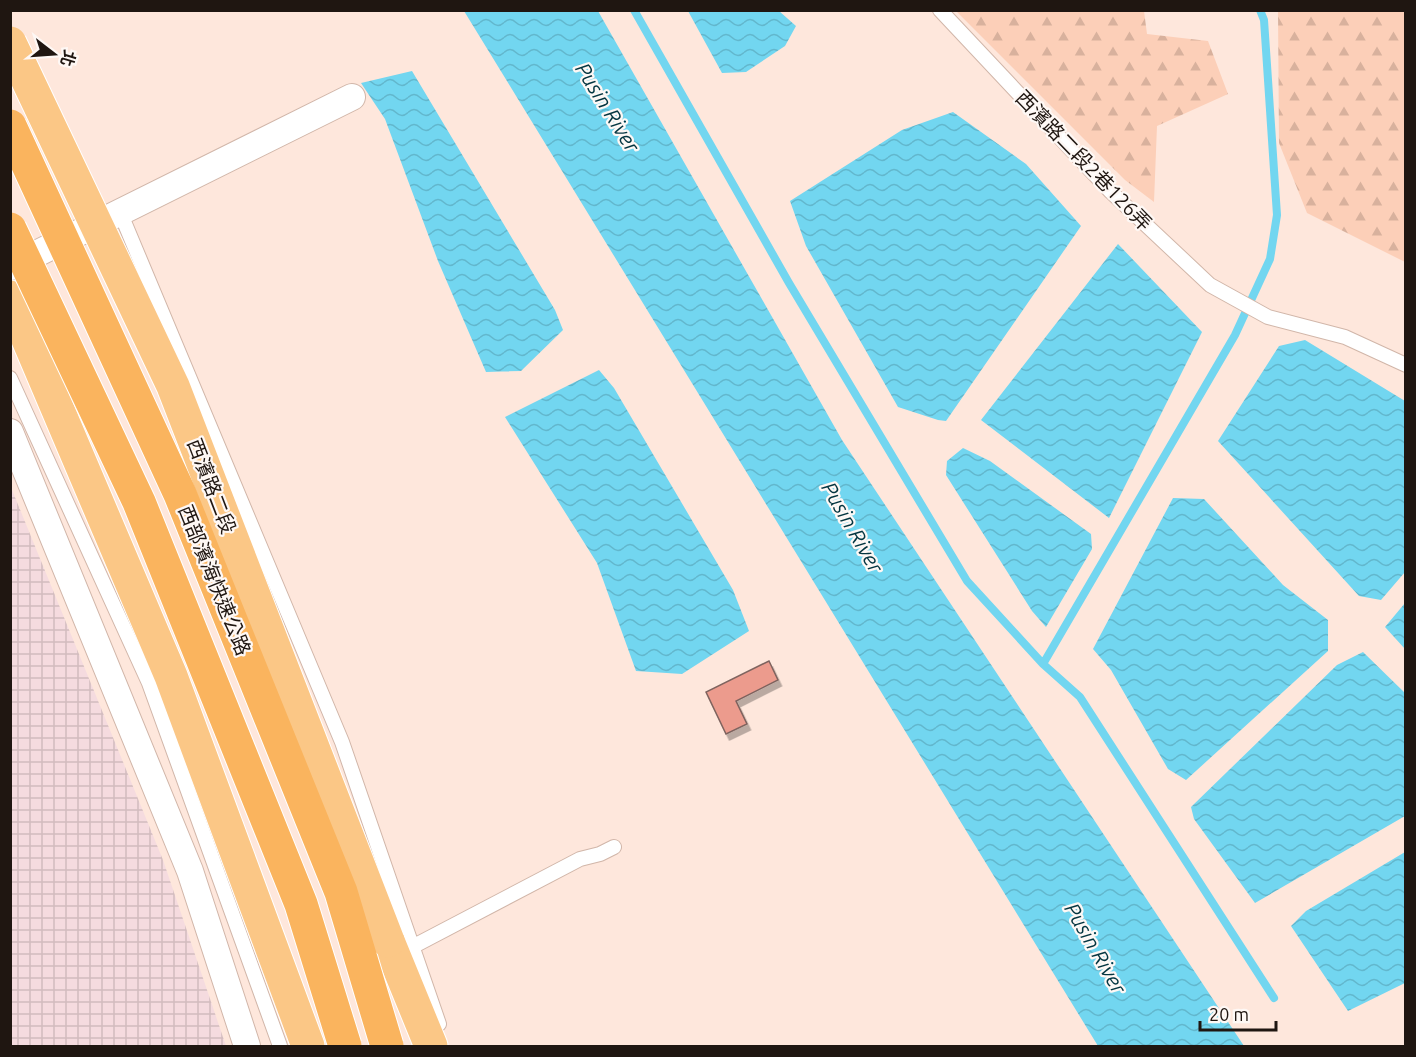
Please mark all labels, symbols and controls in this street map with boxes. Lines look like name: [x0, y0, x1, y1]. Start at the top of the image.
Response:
north arrow: [24, 24, 84, 84]
text: 北: [57, 48, 79, 69]
water label: Pusin River: [571, 58, 645, 157]
street label: 西濱路二段2巷126弄: [1011, 85, 1157, 235]
street label: 西濱路二段: [183, 435, 241, 537]
water label: Pusin River: [817, 477, 889, 578]
street label: 西部濱海快速公路: [174, 502, 256, 658]
water label: Pusin River: [1060, 898, 1132, 999]
scale bar: [1200, 994, 1276, 1032]
text: 20 m: [1209, 1004, 1249, 1024]

